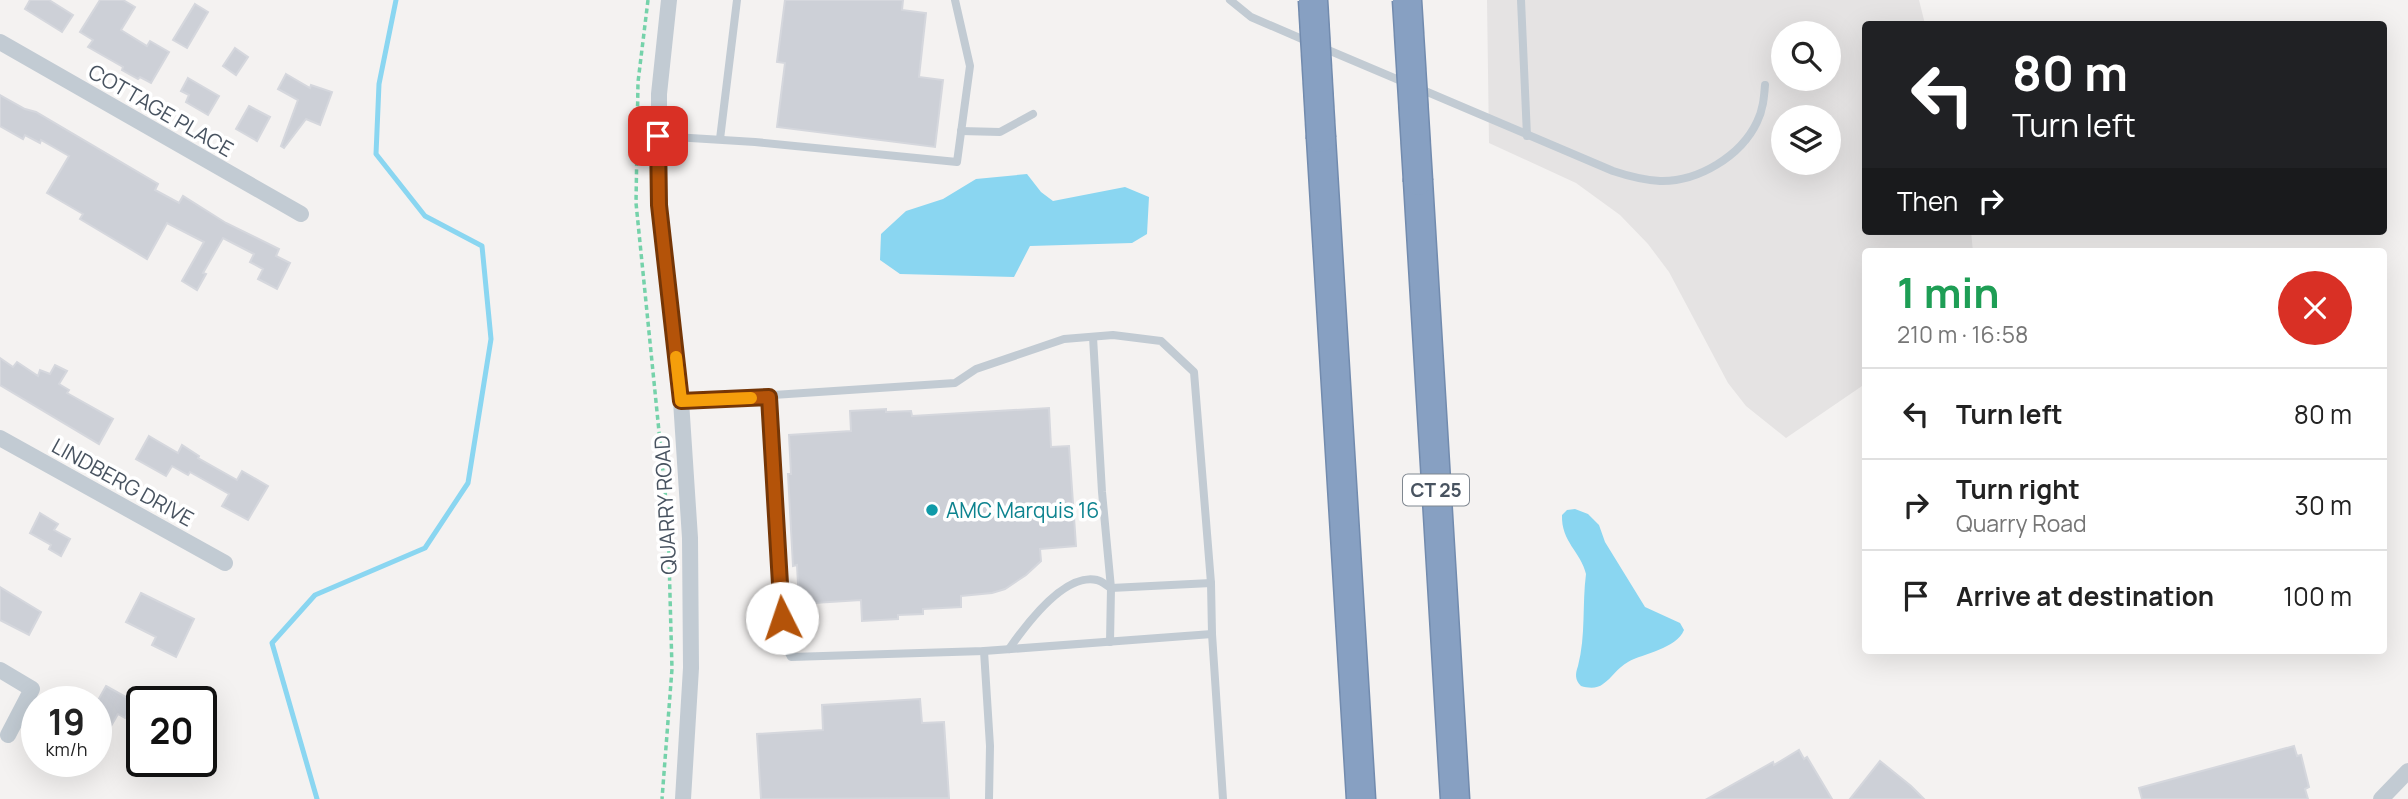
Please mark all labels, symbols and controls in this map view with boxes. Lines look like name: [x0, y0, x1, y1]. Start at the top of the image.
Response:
map controls: [1771, 21, 1841, 175]
button: search: [1771, 21, 1841, 91]
text: 80 m: [2012, 39, 2128, 106]
icon: left: [1897, 49, 1988, 140]
street label: COTTAGE PLACE: [83, 57, 239, 163]
text: Turn left: [2012, 103, 2136, 147]
button: layers: [1771, 105, 1841, 175]
pin: [628, 106, 688, 166]
icon: arrive: [639, 117, 677, 155]
icon: right: [1972, 182, 2010, 220]
text: Then: [1897, 183, 1958, 219]
text: 1 min: [1897, 263, 2000, 321]
button: close: [2278, 271, 2352, 345]
text: 210 m · 16:58: [1897, 318, 2028, 350]
icon: left: [1897, 395, 1935, 433]
text: Turn left: [1956, 396, 2063, 432]
text: 80 m: [2294, 396, 2352, 432]
street label: LINDBERG DRIVE: [47, 431, 199, 533]
street label: QUARRY ROAD: [647, 435, 683, 575]
text: Turn right: [1956, 471, 2080, 507]
road number: CT 25: [1403, 475, 1469, 505]
icon: right: [1897, 486, 1935, 524]
text: 30 m: [2295, 487, 2352, 523]
place label: AMC Marquis 16: [946, 496, 1099, 524]
marker: AMC Marquis 16: [924, 502, 940, 518]
text: Quarry Road: [1956, 507, 2087, 539]
icon: arrive: [1897, 577, 1935, 615]
text: Arrive at destination: [1956, 578, 2214, 614]
text: 100 m: [2283, 578, 2352, 614]
position arrow: [745, 581, 819, 655]
speed limit sign: 20: [126, 686, 217, 777]
text: 19: [48, 698, 85, 746]
text: km/h: [46, 737, 87, 761]

